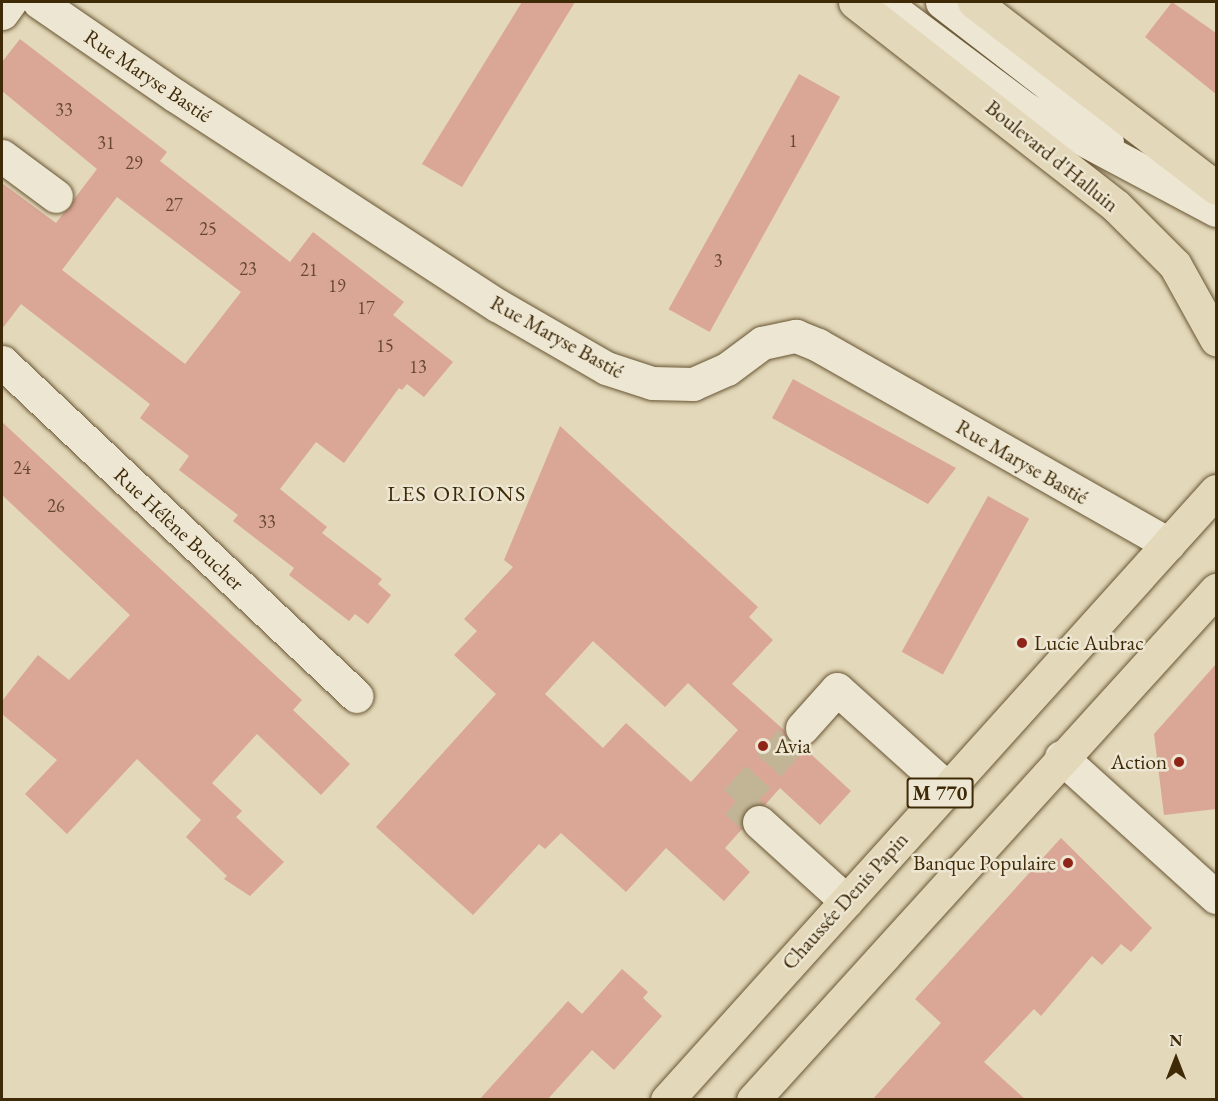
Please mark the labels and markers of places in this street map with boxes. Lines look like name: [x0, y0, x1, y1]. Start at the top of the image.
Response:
place label: Lucie Aubrac: [1034, 630, 1144, 656]
marker: Lucie Aubrac: [1015, 636, 1029, 650]
place label: Avia: [775, 733, 811, 759]
marker: Avia: [756, 739, 770, 753]
place label: Action: [1111, 749, 1167, 775]
marker: Action: [1172, 755, 1186, 769]
place label: Banque Populaire: [913, 850, 1056, 876]
marker: Banque Populaire: [1061, 856, 1075, 870]

